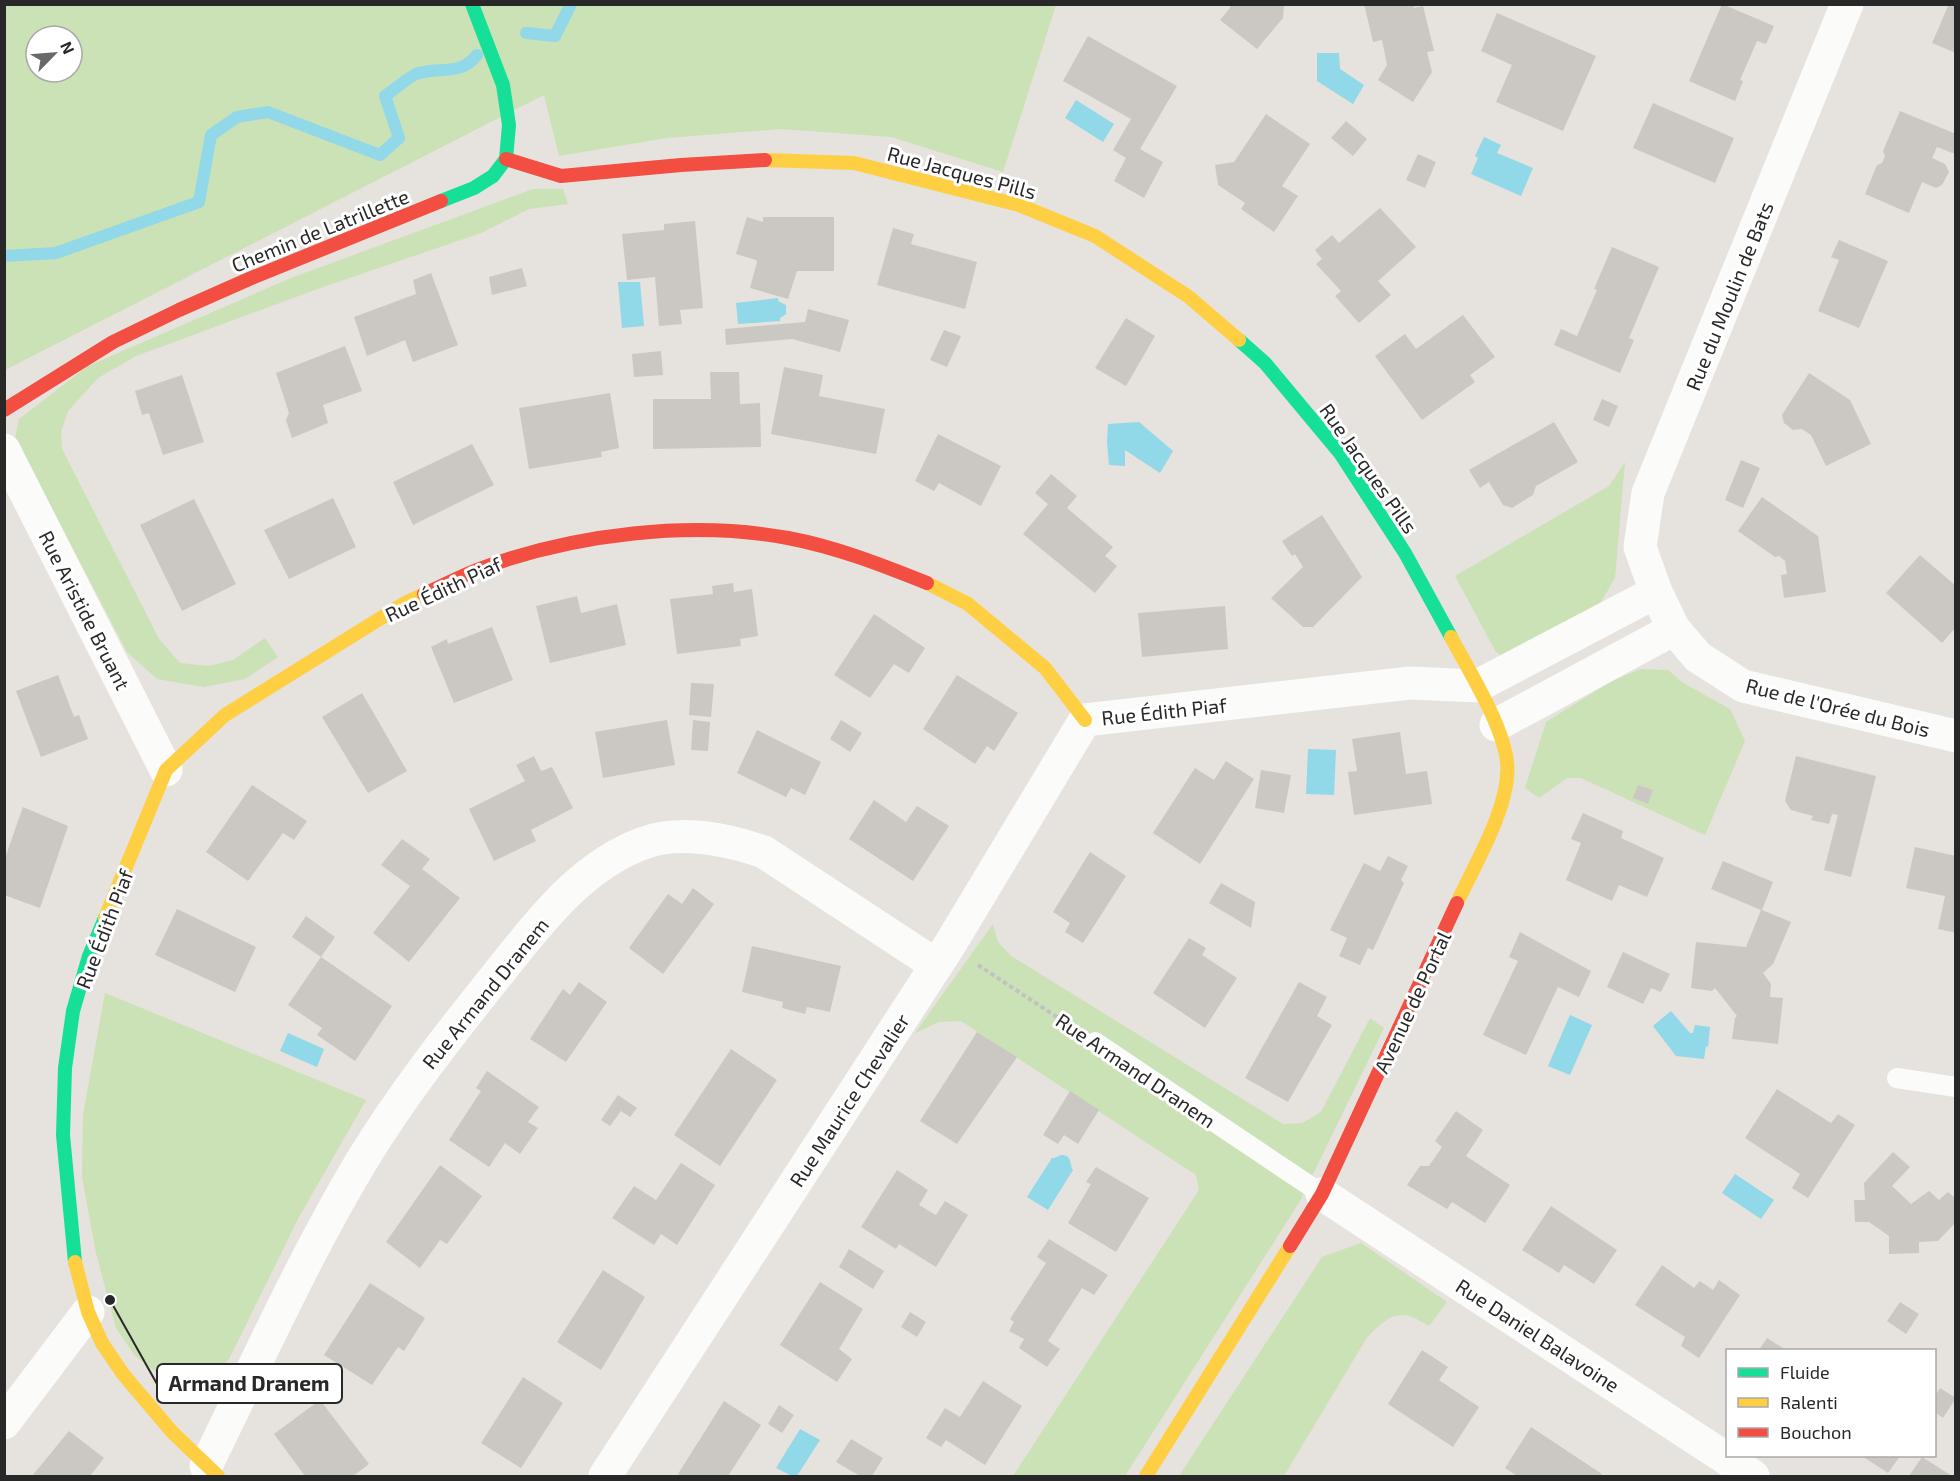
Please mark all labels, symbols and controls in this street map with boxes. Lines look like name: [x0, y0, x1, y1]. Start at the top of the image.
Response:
north arrow: [24, 24, 84, 84]
text: N: [57, 38, 79, 57]
street label: Rue Jacques Pills: [885, 141, 1039, 203]
street label: Chemin de Latrillette: [228, 183, 412, 277]
street label: Rue du Moulin de Bats: [1680, 198, 1778, 394]
street label: Rue Jacques Pills: [1315, 398, 1423, 538]
street label: Rue Aristide Bruant: [35, 526, 136, 694]
street label: Rue Édith Piaf: [381, 551, 505, 626]
street label: Rue de l'Orée du Bois: [1744, 673, 1932, 741]
street label: Rue Édith Piaf: [1100, 692, 1228, 729]
street label: Rue Édith Piaf: [70, 866, 138, 992]
street label: Rue Armand Dranem: [417, 913, 553, 1073]
street label: Avenue de Portal: [1369, 927, 1455, 1077]
street label: Rue Armand Dranem: [1052, 1008, 1220, 1132]
street label: Rue Maurice Chevalier: [784, 1009, 914, 1191]
street label: Rue Daniel Balavoine: [1452, 1273, 1624, 1397]
legend: [1726, 1349, 1936, 1457]
text: Fluide: [1780, 1361, 1830, 1383]
callout: Armand Dranem: [157, 1364, 342, 1403]
text: Armand Dranem: [168, 1370, 330, 1395]
text: Ralenti: [1780, 1391, 1838, 1413]
text: Bouchon: [1780, 1421, 1852, 1443]

